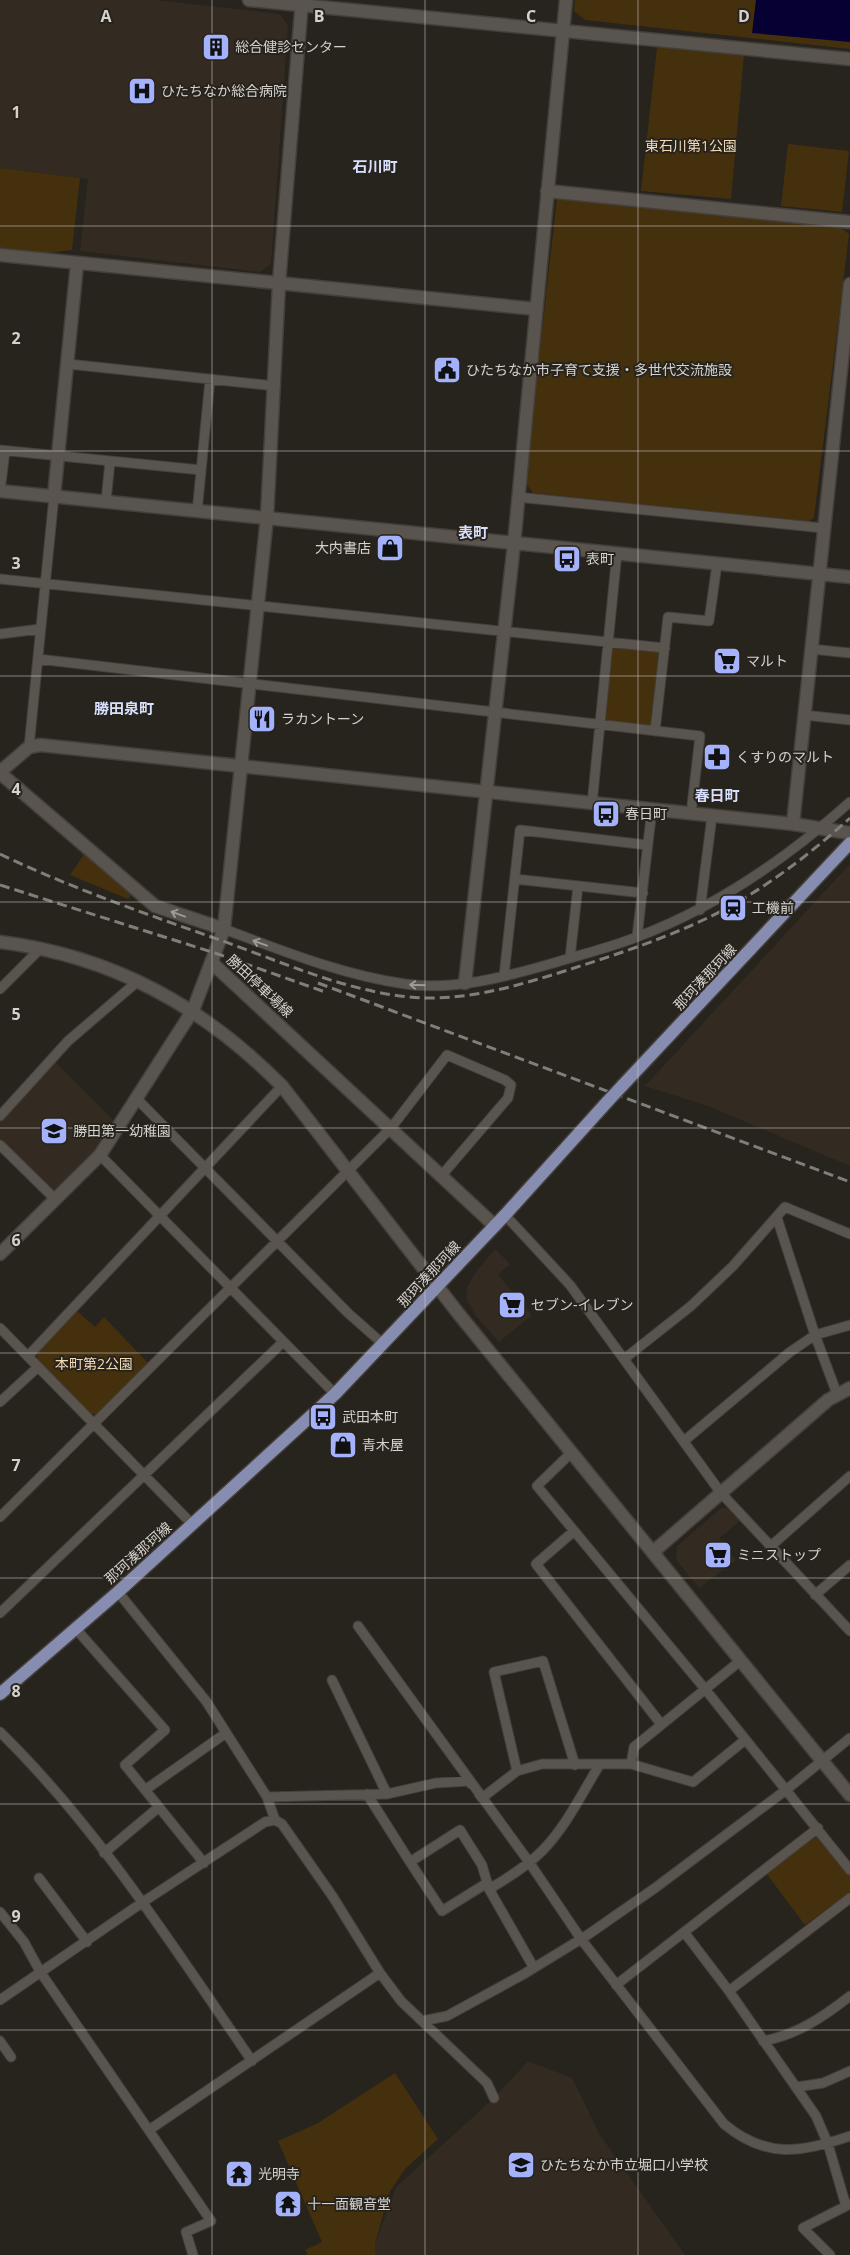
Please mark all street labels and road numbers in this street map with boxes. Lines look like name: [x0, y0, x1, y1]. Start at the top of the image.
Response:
street label: 那珂湊那珂線: [669, 939, 740, 1014]
street label: 勝田停車場線: [223, 950, 298, 1021]
street label: 那珂湊那珂線: [393, 1236, 464, 1311]
street label: 那珂湊那珂線: [100, 1517, 175, 1588]

